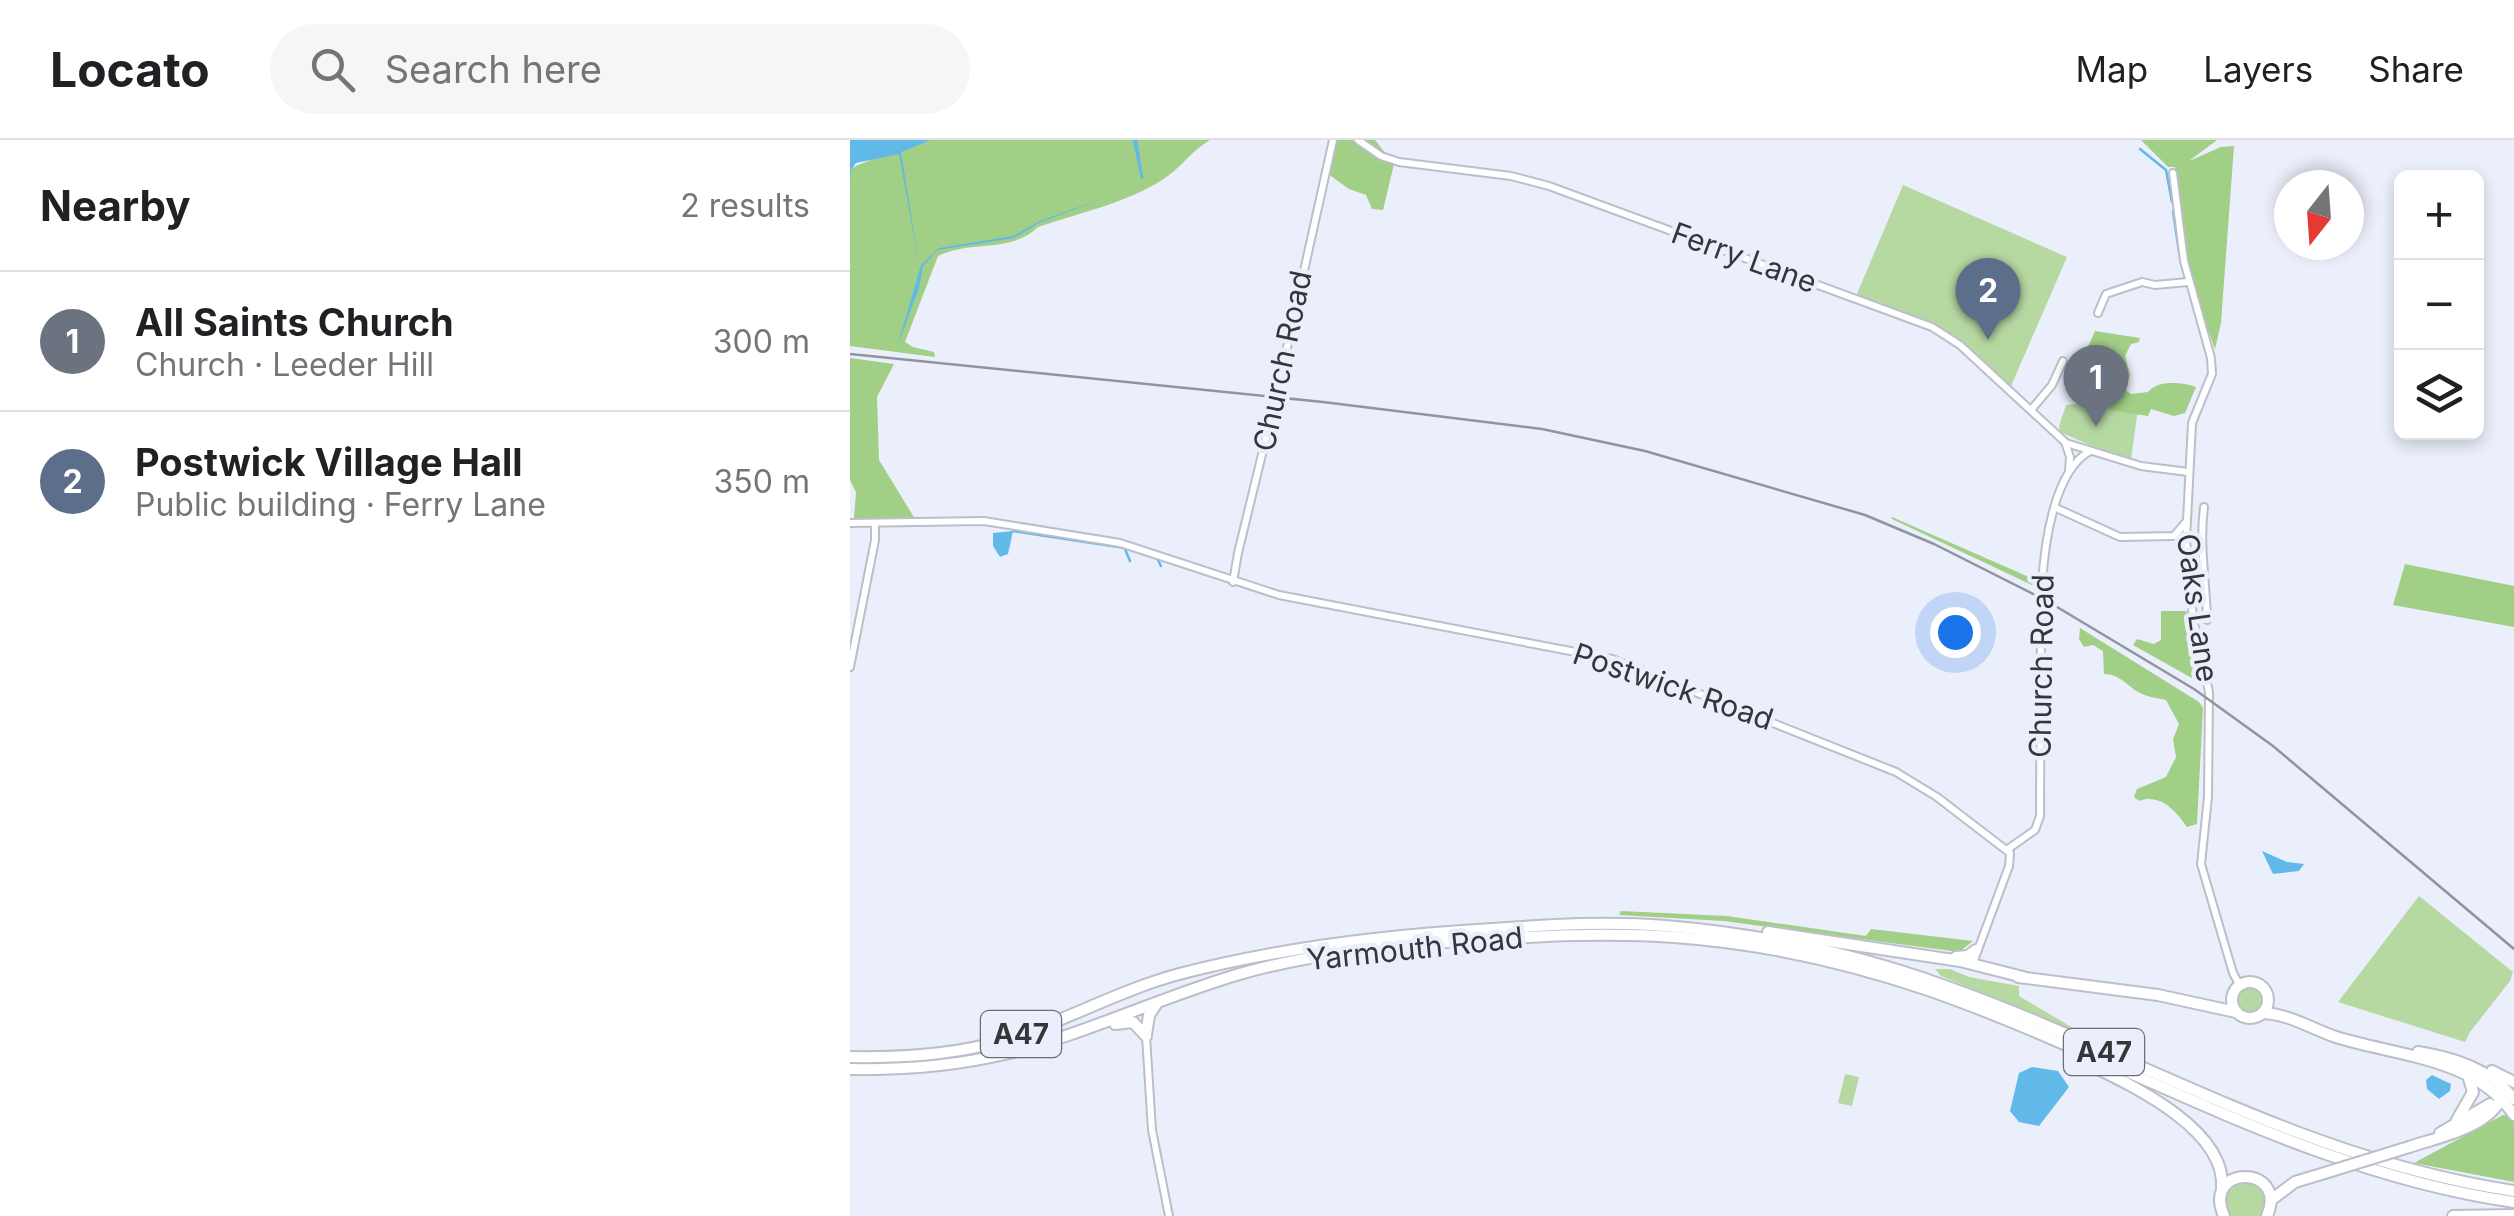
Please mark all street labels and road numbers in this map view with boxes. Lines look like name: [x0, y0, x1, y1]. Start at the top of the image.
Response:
street label: Ferry Lane: [1667, 214, 1822, 300]
street label: Church Road: [1245, 267, 1319, 454]
street label: Oaks Lane: [2170, 531, 2226, 684]
street label: Church Road: [2021, 574, 2061, 758]
street label: Postwick Road: [1569, 635, 1778, 737]
street label: Yarmouth Road: [1305, 919, 1525, 977]
road number: A47: [981, 1011, 1061, 1057]
road number: A47: [2064, 1029, 2144, 1075]

